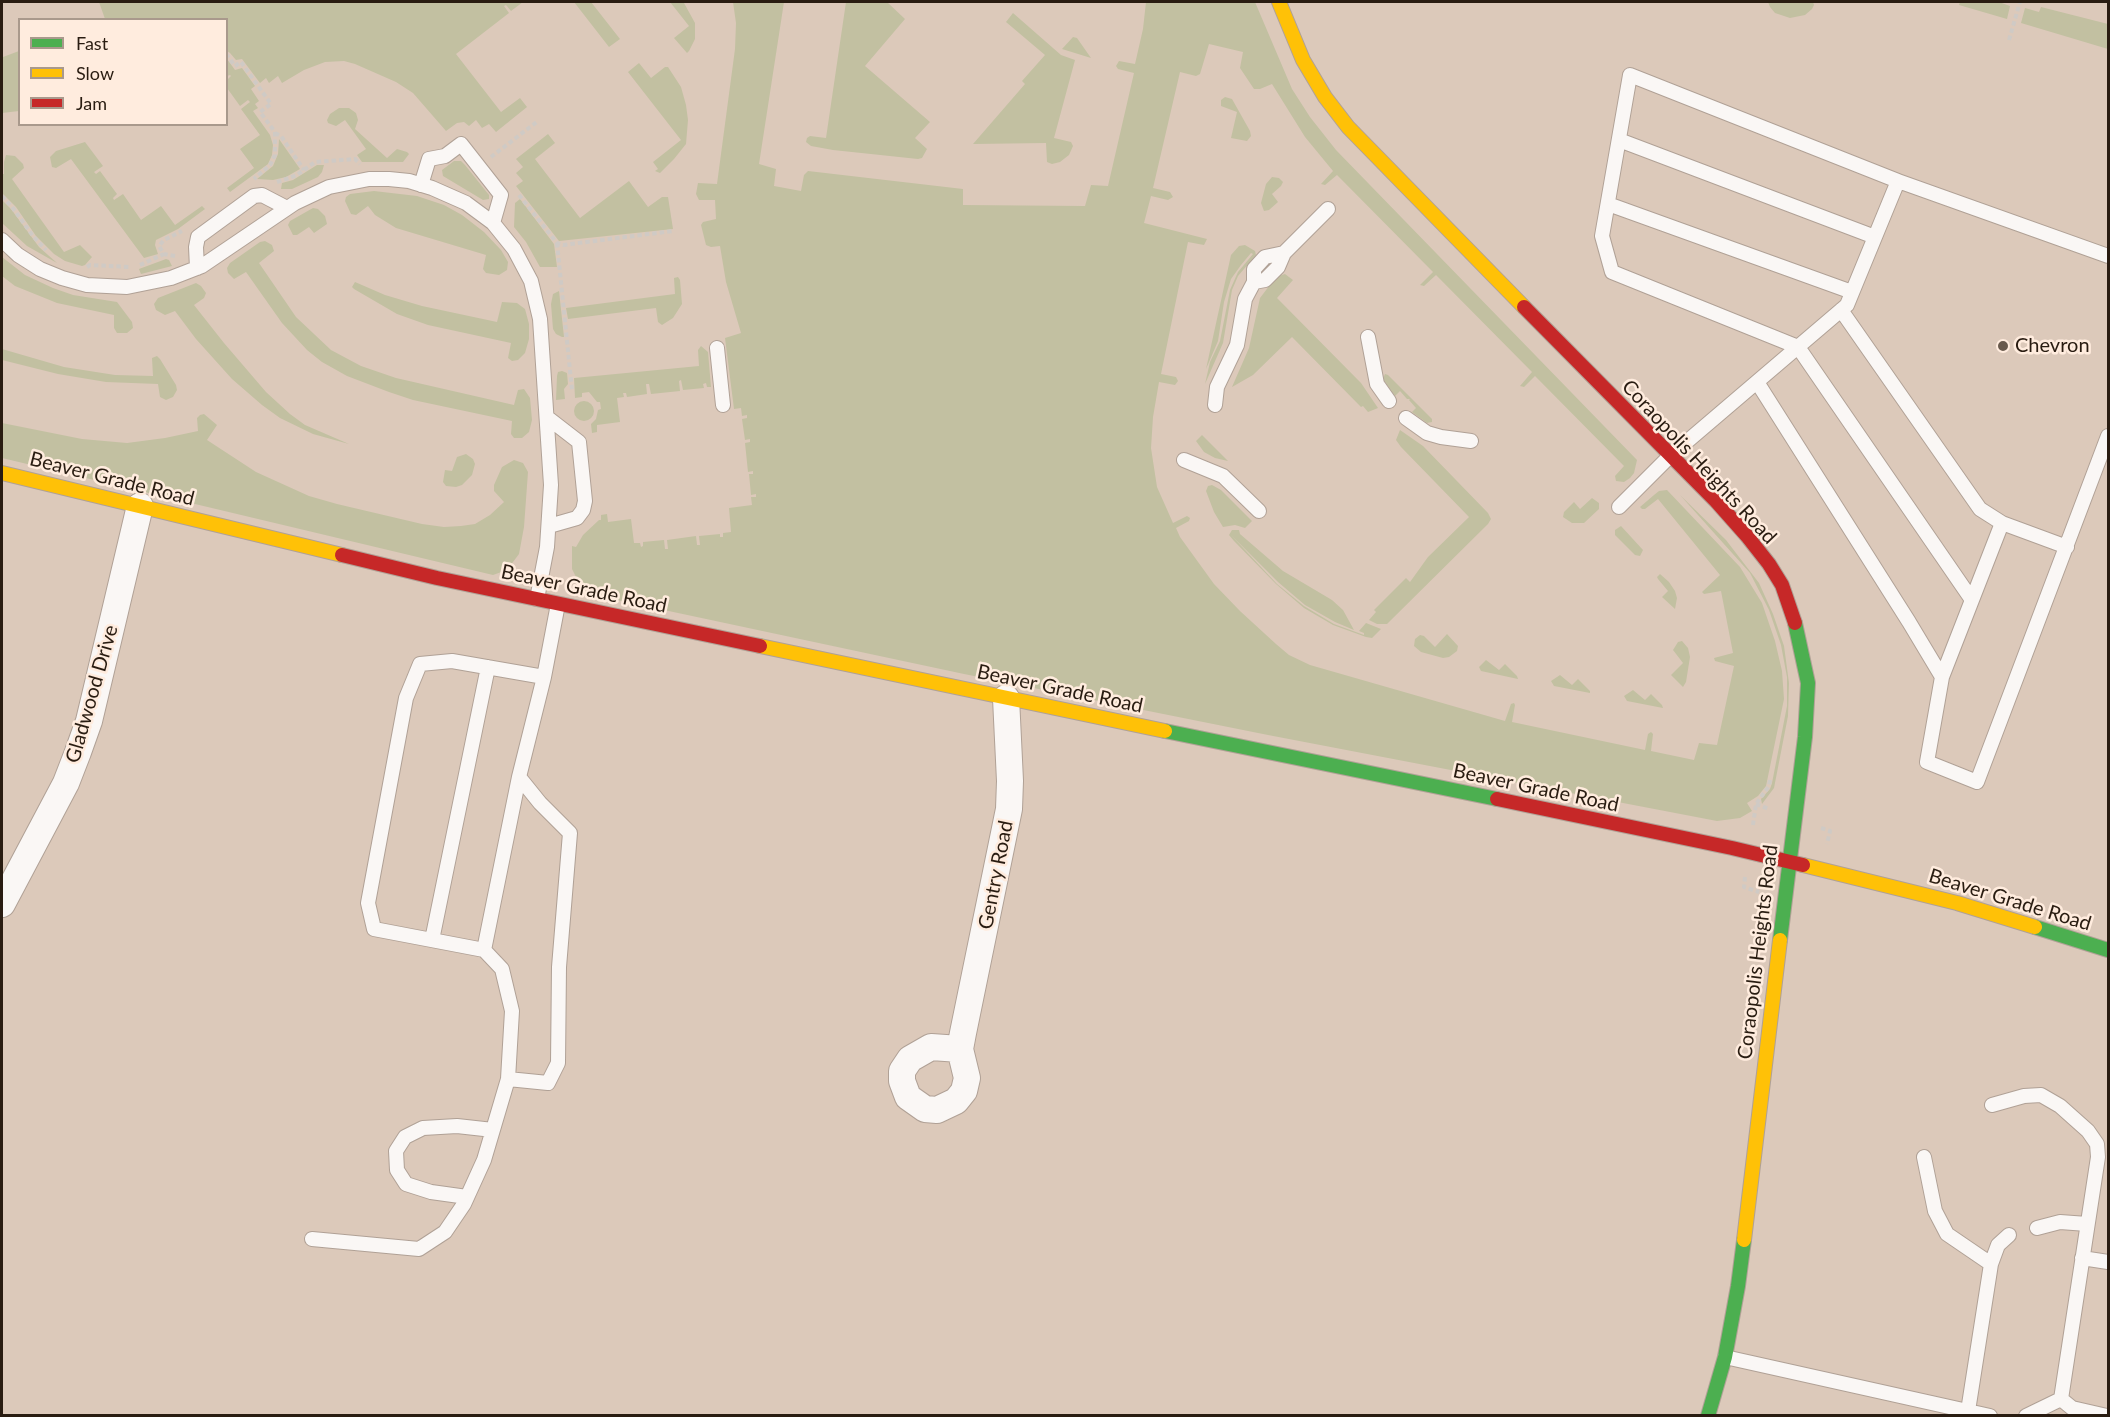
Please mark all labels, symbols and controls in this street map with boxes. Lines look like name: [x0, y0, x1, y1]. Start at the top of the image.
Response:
legend: [18, 18, 228, 126]
text: Fast: [76, 32, 108, 54]
text: Slow: [76, 62, 114, 84]
text: Jam: [76, 92, 107, 114]
place label: Chevron: [2015, 334, 2090, 358]
marker: Chevron: [1996, 339, 2010, 353]
street label: Coraopolis Heights Road: [1617, 375, 1781, 549]
street label: Beaver Grade Road: [27, 447, 197, 511]
street label: Beaver Grade Road: [499, 560, 669, 618]
street label: Gladwood Drive: [61, 622, 123, 766]
street label: Beaver Grade Road: [975, 660, 1145, 718]
street label: Beaver Grade Road: [1451, 759, 1621, 817]
street label: Gentry Road: [974, 819, 1018, 931]
street label: Coraopolis Heights Road: [1733, 843, 1783, 1061]
street label: Beaver Grade Road: [1926, 864, 2094, 936]

